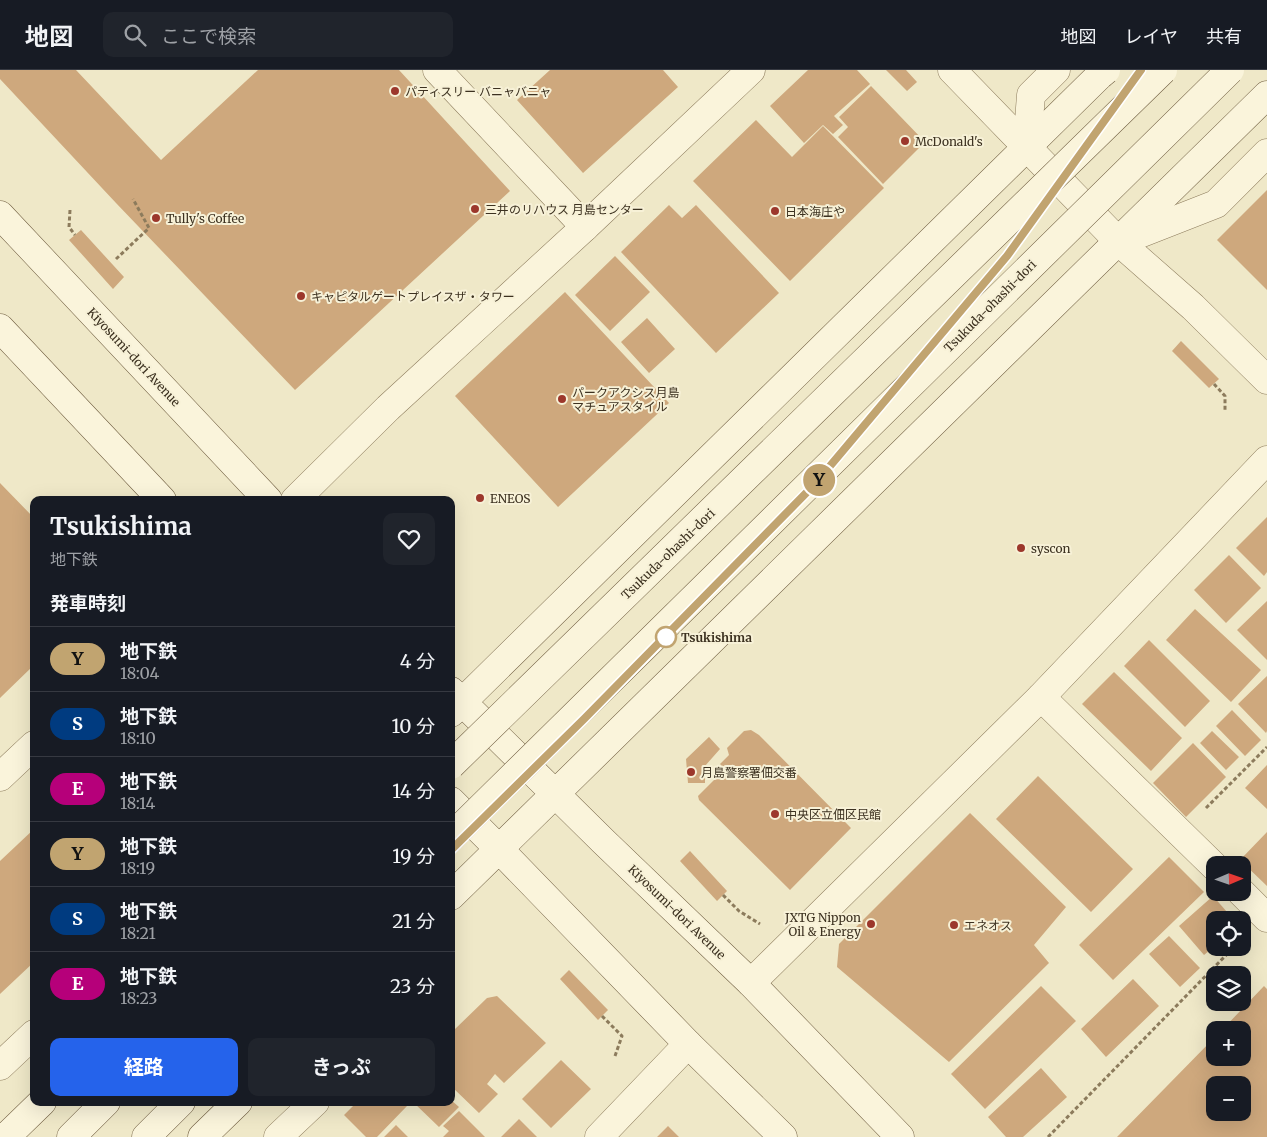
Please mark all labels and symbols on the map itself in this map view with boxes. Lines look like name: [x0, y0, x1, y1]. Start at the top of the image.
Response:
place label: パティスリー バニャバニャ: [405, 84, 551, 99]
marker: パティスリー バニャバニャ: [389, 85, 401, 97]
place label: McDonald's: [915, 134, 983, 149]
marker: McDonald's: [899, 135, 911, 147]
place label: 三井のリハウス 月島センター: [485, 202, 644, 217]
marker: 三井のリハウス 月島センター: [469, 203, 481, 215]
place label: 日本海庄や: [785, 204, 845, 219]
marker: 日本海庄や: [769, 205, 781, 217]
place label: Tully's Coffee: [166, 211, 244, 226]
marker: Tully's Coffee: [150, 212, 162, 224]
street label: Tsukuda-ohashi-dori: [941, 257, 1039, 355]
place label: キャピタルゲートプレイスザ・タワー: [311, 289, 515, 304]
marker: キャピタルゲートプレイスザ・タワー: [295, 290, 307, 302]
street label: Kiyosumi-dori Avenue: [84, 305, 184, 409]
place label: パークアクシス月島 マチュアスタイル: [572, 385, 679, 414]
marker: パークアクシス月島 マチュアスタイル: [556, 393, 568, 405]
line badge: Y: [803, 464, 835, 496]
place label: ENEOS: [490, 491, 530, 506]
marker: ENEOS: [474, 492, 486, 504]
street label: Tsukuda-ohashi-dori: [618, 505, 718, 603]
place label: syscon: [1031, 541, 1071, 556]
marker: syscon: [1015, 542, 1027, 554]
marker: Tsukishima: [655, 626, 677, 648]
place label: Tsukishima: [681, 630, 752, 645]
place label: 月島警察署佃交番: [701, 765, 797, 780]
marker: 月島警察署佃交番: [685, 766, 697, 778]
place label: 中央区立佃区民館: [785, 807, 881, 822]
marker: 中央区立佃区民館: [769, 808, 781, 820]
north arrow: [1206, 856, 1251, 901]
street label: Kiyosumi-dori Avenue: [625, 862, 729, 962]
place label: JXTG Nippon Oil & Energy: [784, 910, 861, 939]
marker: JXTG Nippon Oil & Energy: [865, 918, 877, 930]
place label: エネオス: [964, 918, 1012, 933]
marker: エネオス: [948, 919, 960, 931]

